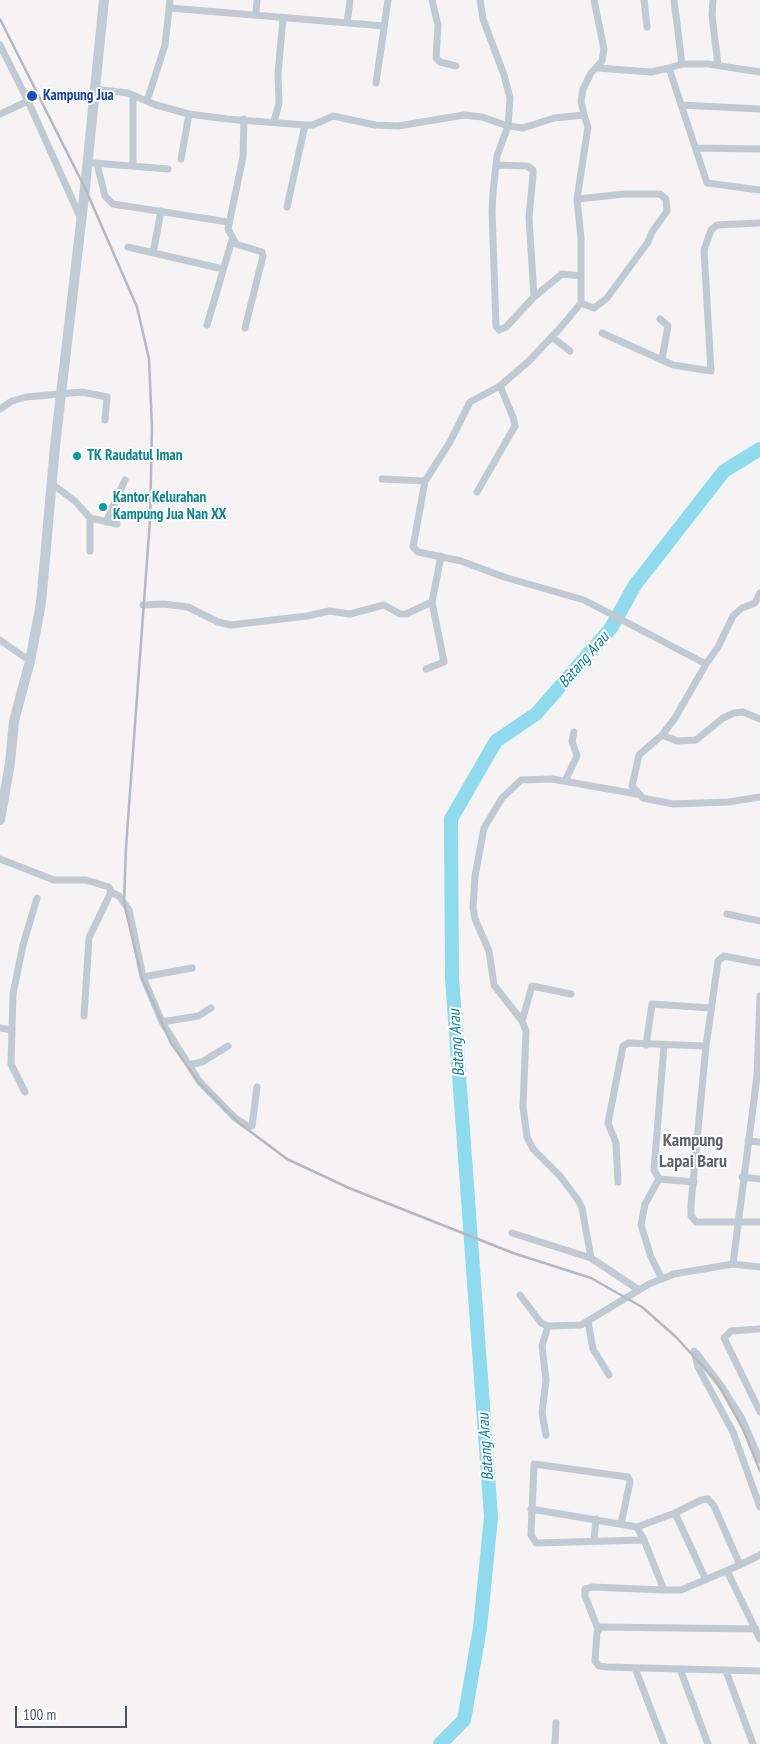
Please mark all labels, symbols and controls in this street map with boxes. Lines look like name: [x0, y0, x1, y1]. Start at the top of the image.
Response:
place label: Kampung Jua: [43, 87, 114, 105]
marker: Kampung Jua: [25, 89, 39, 103]
place label: TK Raudatul Iman: [87, 447, 182, 465]
marker: TK Raudatul Iman: [71, 450, 83, 462]
place label: Kantor Kelurahan Kampung Jua Nan XX: [113, 489, 226, 524]
marker: Kantor Kelurahan Kampung Jua Nan XX: [97, 501, 109, 513]
water label: Batang Arau: [555, 628, 613, 692]
water label: Batang Arau: [445, 1009, 469, 1077]
district label: Kampung Lapai Baru: [659, 1130, 727, 1172]
water label: Batang Arau: [474, 1413, 498, 1481]
scale bar: [18, 1696, 130, 1728]
text: 100 m: [23, 1705, 56, 1724]

